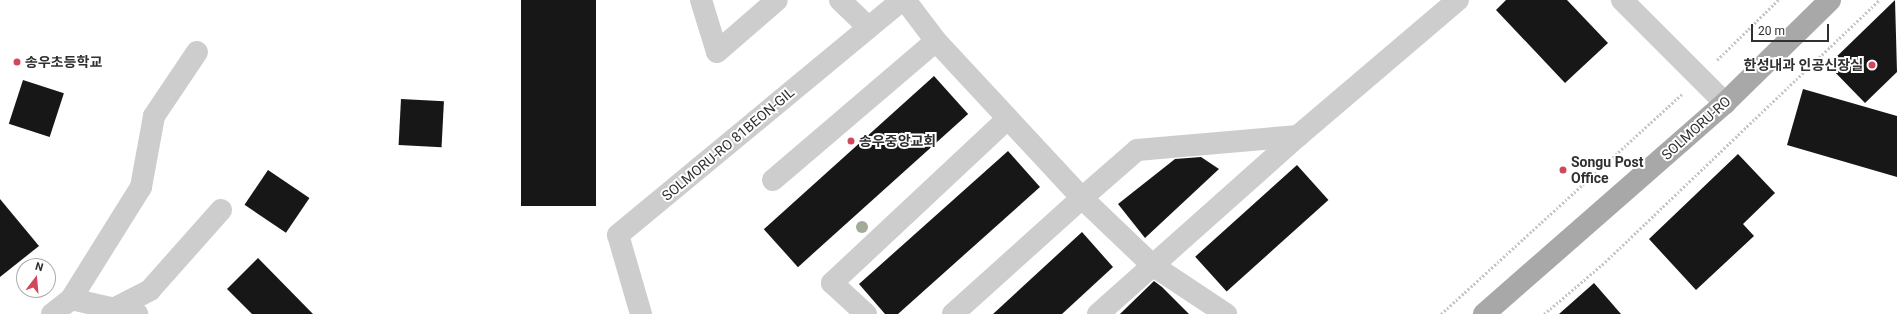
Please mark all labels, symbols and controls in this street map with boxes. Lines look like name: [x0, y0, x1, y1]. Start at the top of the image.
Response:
scale bar: [1753, 16, 1831, 42]
text: 20 m: [1758, 24, 1785, 38]
place label: 송우초등학교: [25, 54, 102, 70]
marker: 송우초등학교: [12, 57, 22, 67]
place label: 한성내과 인공신장실: [1744, 57, 1863, 73]
marker: 한성내과 인공신장실: [1866, 59, 1878, 71]
street label: SOLMORU-RO 81BEON-GIL: [658, 84, 798, 204]
street label: SOLMORU-RO: [1658, 93, 1734, 163]
place label: 송우중앙교회: [859, 133, 936, 149]
marker: 송우중앙교회: [846, 136, 856, 146]
place label: Songu Post Office: [1571, 154, 1643, 186]
marker: Songu Post Office: [1558, 165, 1568, 175]
north arrow: [16, 258, 56, 298]
text: N: [34, 260, 45, 274]

